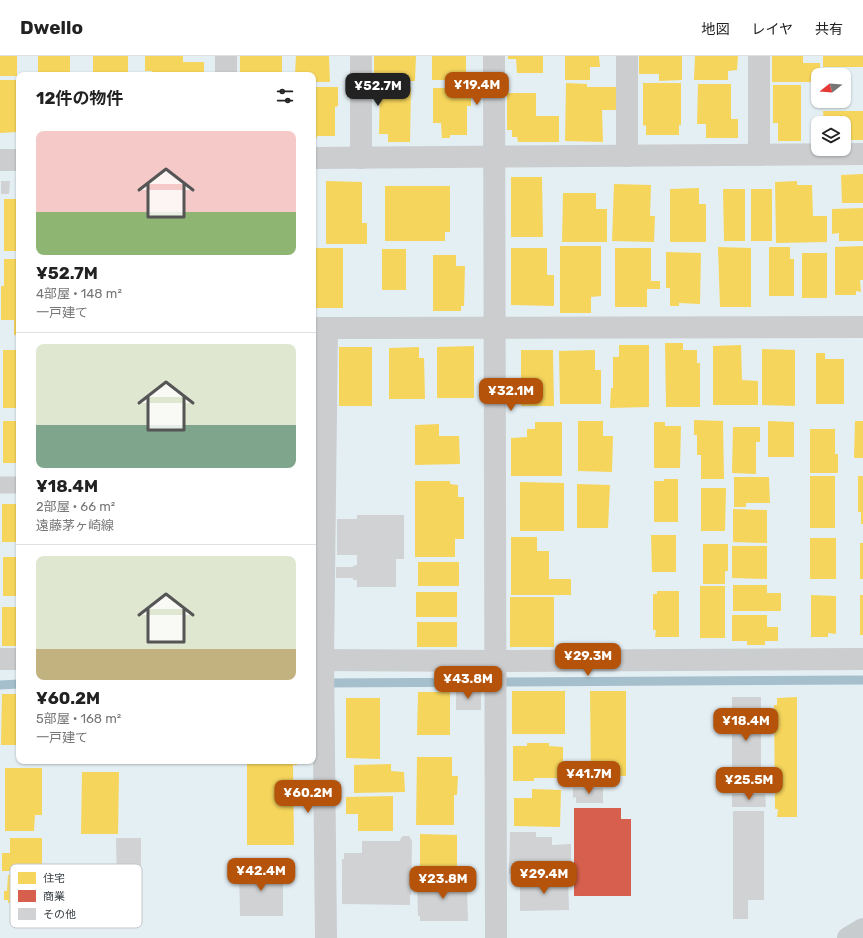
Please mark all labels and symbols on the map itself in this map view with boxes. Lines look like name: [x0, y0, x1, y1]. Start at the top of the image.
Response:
north arrow: [811, 68, 851, 108]
pin: ¥19.4M: [444, 72, 510, 106]
pin: ¥52.7M: [345, 73, 411, 107]
pin: ¥32.1M: [478, 378, 544, 412]
pin: ¥29.3M: [555, 643, 621, 677]
pin: ¥43.8M: [435, 666, 501, 700]
pin: ¥18.4M: [713, 708, 779, 742]
pin: ¥41.7M: [556, 761, 622, 795]
pin: ¥25.5M: [716, 767, 782, 801]
pin: ¥60.2M: [275, 780, 341, 814]
pin: ¥42.4M: [228, 858, 294, 892]
pin: ¥29.4M: [511, 861, 577, 895]
legend: [10, 864, 142, 928]
pin: ¥23.8M: [410, 866, 476, 900]
text: 住宅: [43, 872, 65, 885]
text: 商業: [43, 890, 65, 903]
text: その他: [43, 908, 76, 921]

